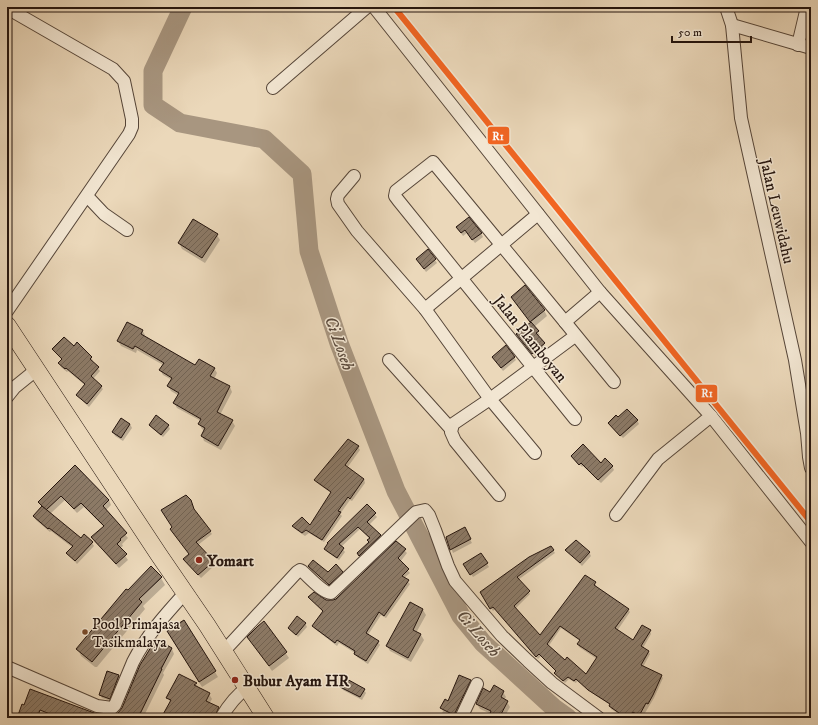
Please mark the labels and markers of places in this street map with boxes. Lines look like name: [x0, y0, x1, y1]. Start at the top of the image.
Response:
place label: Yomart: [206, 551, 255, 571]
marker: Yomart: [194, 555, 204, 565]
place label: Pool Primajasa Tasikmalaya: [92, 615, 180, 652]
marker: Pool Primajasa Tasikmalaya: [80, 627, 90, 637]
place label: Bubur Ayam HR: [243, 671, 350, 691]
marker: Bubur Ayam HR: [230, 675, 240, 685]

